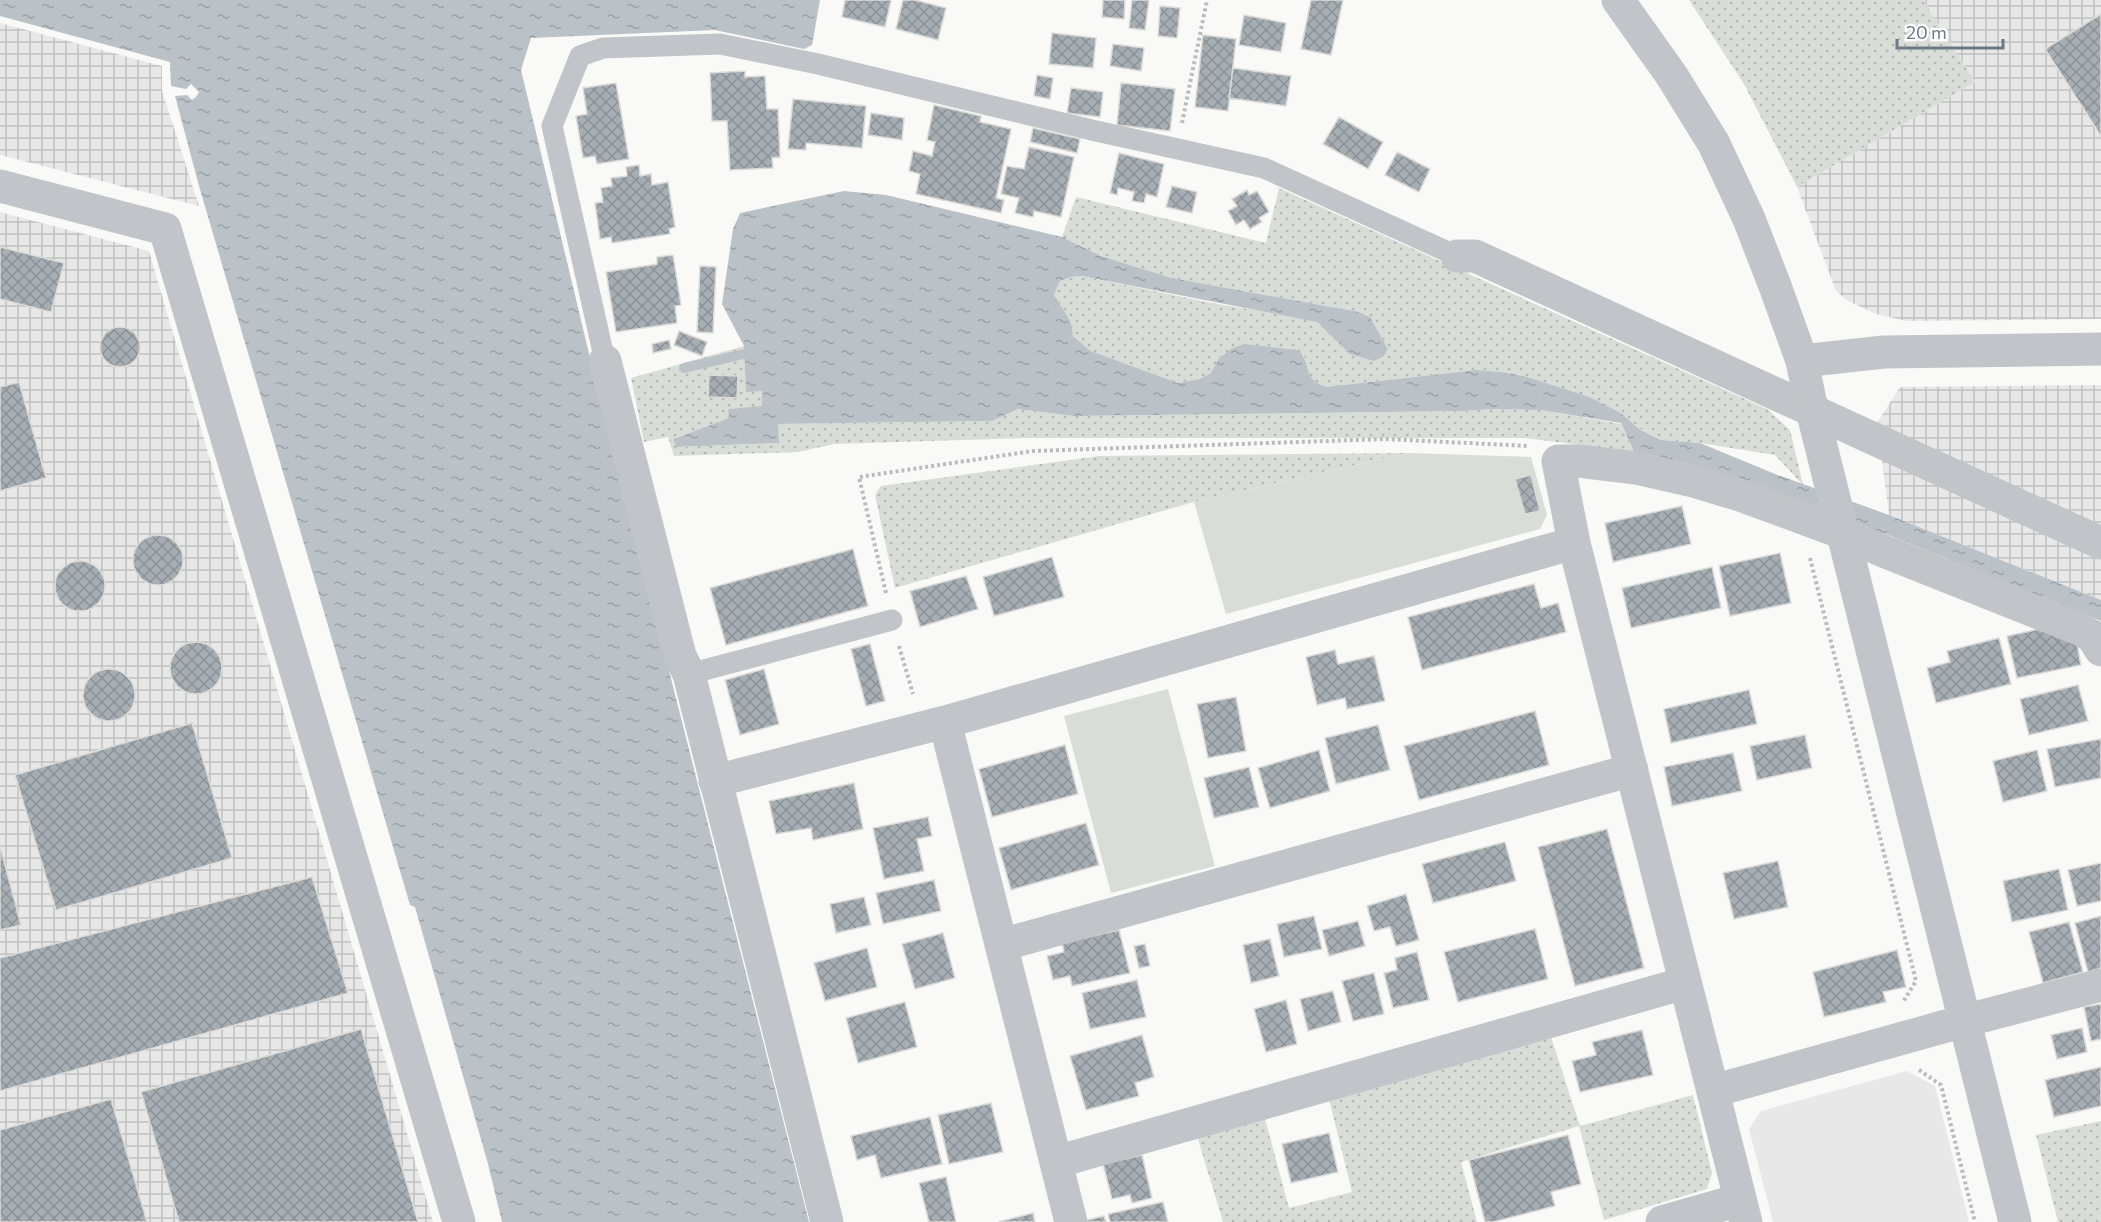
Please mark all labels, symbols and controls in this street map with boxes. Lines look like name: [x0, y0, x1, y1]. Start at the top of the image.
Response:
scale bar: [1897, 12, 2004, 50]
text: 20 m: [1906, 21, 1947, 43]

